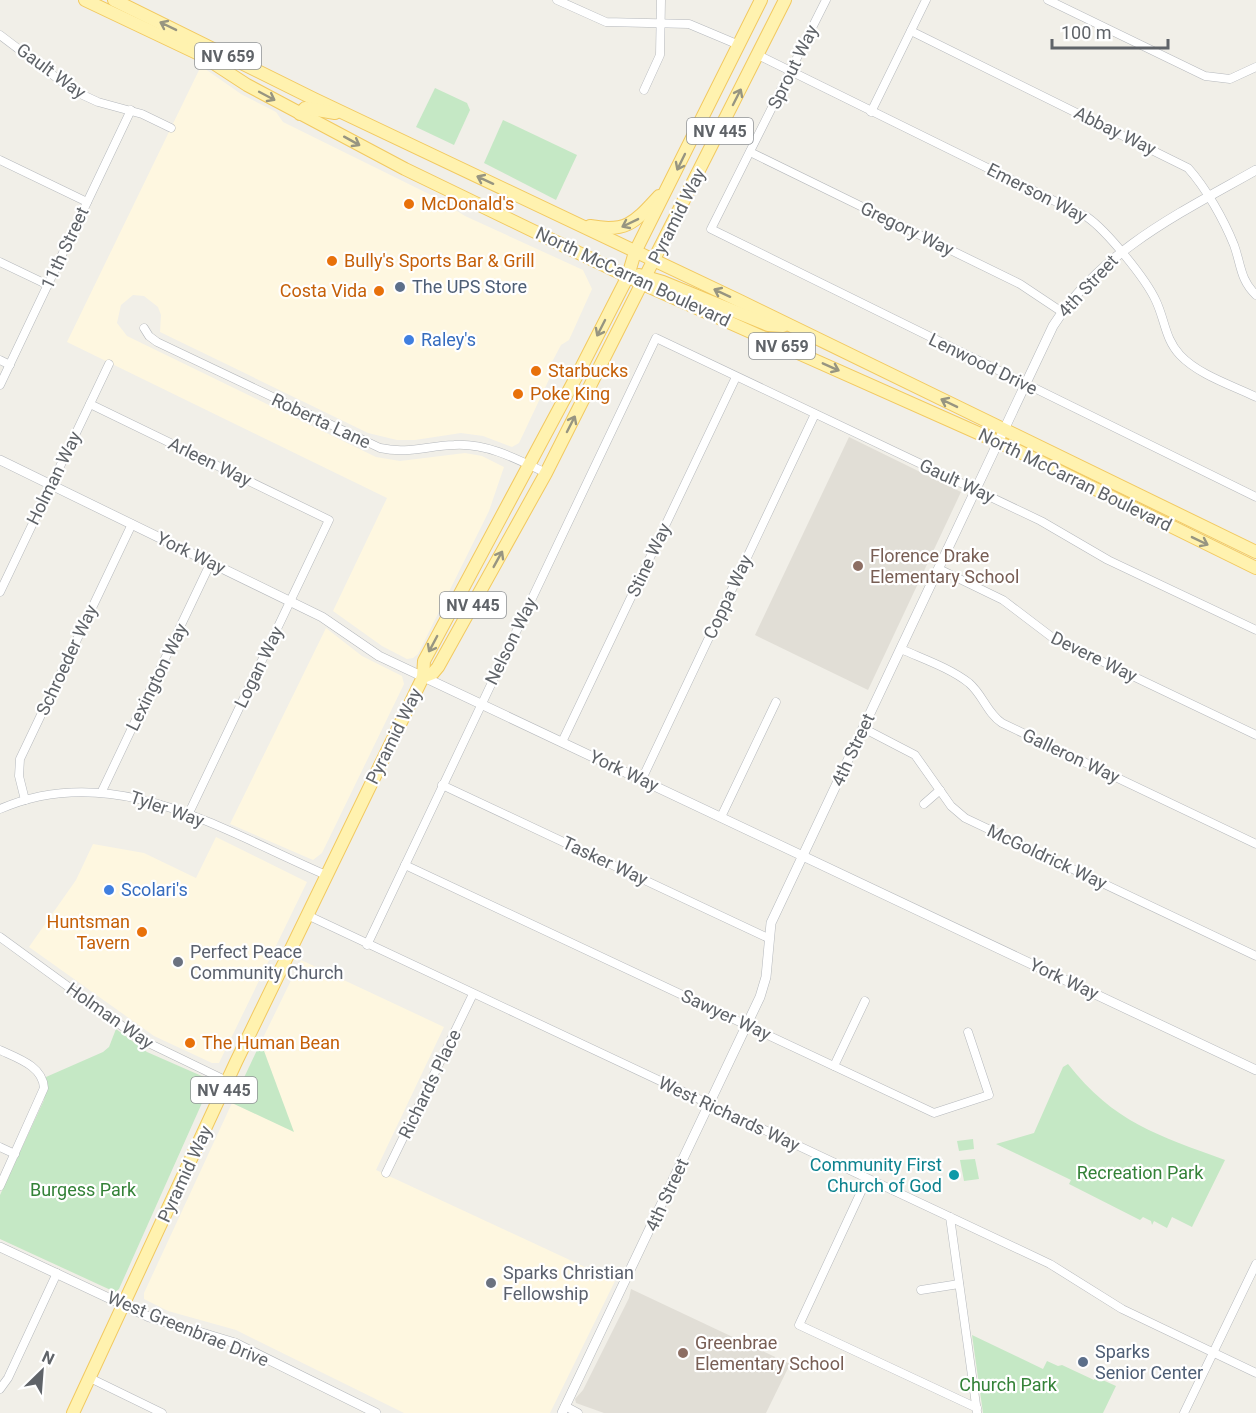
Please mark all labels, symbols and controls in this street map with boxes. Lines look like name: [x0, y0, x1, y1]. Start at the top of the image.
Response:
scale bar: [1052, 12, 1168, 50]
one-way arrow: [159, 19, 177, 31]
street label: Sprout Way: [763, 21, 822, 112]
text: 100 m: [1061, 22, 1112, 43]
street label: Gault Way: [13, 38, 90, 103]
road number: NV 659: [195, 43, 261, 69]
one-way arrow: [732, 88, 743, 106]
one-way arrow: [258, 90, 275, 102]
street label: Abbay Way: [1071, 102, 1160, 160]
road number: NV 445: [687, 118, 753, 144]
one-way arrow: [342, 136, 360, 147]
one-way arrow: [674, 152, 686, 170]
street label: Emerson Way: [984, 158, 1091, 227]
street label: Pyramid Way: [644, 164, 710, 267]
one-way arrow: [476, 174, 494, 186]
place label: McDonald's: [421, 193, 514, 214]
marker: McDonald's: [402, 197, 416, 211]
street label: Gregory Way: [857, 197, 958, 260]
street label: 11th Street: [36, 203, 93, 292]
one-way arrow: [621, 217, 639, 229]
street label: North McCarran Boulevard: [533, 222, 734, 331]
place label: Bully's Sports Bar & Grill: [344, 250, 535, 271]
street label: 4th Street: [1053, 250, 1122, 321]
marker: Bully's Sports Bar & Grill: [325, 254, 339, 268]
place label: The UPS Store: [412, 276, 527, 297]
place label: Costa Vida: [280, 280, 367, 301]
marker: The UPS Store: [393, 280, 407, 294]
marker: Costa Vida: [372, 284, 386, 298]
one-way arrow: [713, 286, 731, 298]
one-way arrow: [595, 319, 607, 336]
street label: Lenwood Drive: [925, 328, 1041, 399]
place label: Raley's: [421, 329, 476, 350]
marker: Raley's: [402, 333, 416, 347]
road number: NV 659: [749, 333, 815, 359]
place label: Starbucks: [548, 360, 628, 381]
one-way arrow: [821, 362, 839, 374]
marker: Starbucks: [529, 364, 543, 378]
place label: Poke King: [530, 383, 610, 404]
marker: Poke King: [511, 387, 525, 401]
street label: Roberta Lane: [268, 388, 374, 453]
one-way arrow: [941, 396, 959, 408]
one-way arrow: [565, 416, 577, 433]
street label: North McCarran Boulevard: [975, 424, 1175, 536]
street label: Holman Way: [22, 427, 85, 528]
street label: Arleen Way: [165, 432, 256, 491]
street label: Gault Way: [916, 454, 999, 507]
street label: Stine Way: [622, 519, 675, 600]
street label: York Way: [153, 527, 230, 578]
one-way arrow: [1190, 535, 1208, 547]
place label: Florence Drake Elementary School: [870, 545, 1019, 587]
one-way arrow: [493, 550, 505, 567]
street label: Coppa Way: [699, 551, 756, 642]
marker: Florence Drake Elementary School: [851, 559, 865, 573]
road number: NV 445: [440, 592, 506, 618]
street label: Nelson Way: [480, 593, 541, 688]
street label: Schroeder Way: [32, 601, 102, 719]
street label: Lexington Way: [122, 619, 192, 734]
street label: Logan Way: [230, 622, 288, 711]
street label: Devere Way: [1048, 627, 1141, 687]
one-way arrow: [427, 635, 439, 652]
street label: Pyramid Way: [361, 684, 426, 787]
street label: 4th Street: [827, 710, 879, 790]
street label: Galleron Way: [1019, 724, 1124, 787]
street label: York Way: [586, 745, 663, 796]
street label: Tyler Way: [127, 786, 207, 831]
street label: McGoldrick Way: [984, 820, 1111, 894]
street label: Tasker Way: [559, 832, 652, 890]
place label: Scolari's: [121, 879, 188, 900]
marker: Scolari's: [102, 883, 116, 897]
place label: Huntsman Tavern: [47, 911, 130, 953]
marker: Huntsman Tavern: [135, 925, 149, 939]
place label: Perfect Peace Community Church: [190, 941, 343, 983]
street label: York Way: [1026, 953, 1103, 1004]
marker: Perfect Peace Community Church: [171, 955, 185, 969]
street label: Holman Way: [63, 978, 158, 1054]
street label: Sawyer Way: [678, 985, 775, 1045]
street label: Richards Place: [394, 1026, 465, 1142]
place label: The Human Bean: [202, 1032, 340, 1053]
marker: The Human Bean: [183, 1036, 197, 1050]
street label: West Richards Way: [655, 1072, 803, 1156]
road number: NV 445: [191, 1077, 257, 1103]
street label: Pyramid Way: [153, 1122, 216, 1225]
place label: Community First Church of God: [810, 1154, 942, 1196]
street label: 4th Street: [641, 1155, 693, 1235]
park label: Recreation Park: [1077, 1162, 1204, 1183]
marker: Community First Church of God: [947, 1168, 961, 1182]
park label: Burgess Park: [30, 1179, 137, 1200]
place label: Sparks Christian Fellowship: [503, 1262, 634, 1304]
marker: Sparks Christian Fellowship: [484, 1276, 498, 1290]
street label: West Greenbrae Drive: [104, 1287, 272, 1371]
place label: Greenbrae Elementary School: [695, 1332, 844, 1374]
north arrow: [12, 1341, 72, 1401]
place label: Sparks Senior Center: [1095, 1341, 1203, 1383]
marker: Greenbrae Elementary School: [676, 1346, 690, 1360]
text: N: [39, 1347, 57, 1369]
marker: Sparks Senior Center: [1076, 1355, 1090, 1369]
park label: Church Park: [959, 1374, 1058, 1395]

